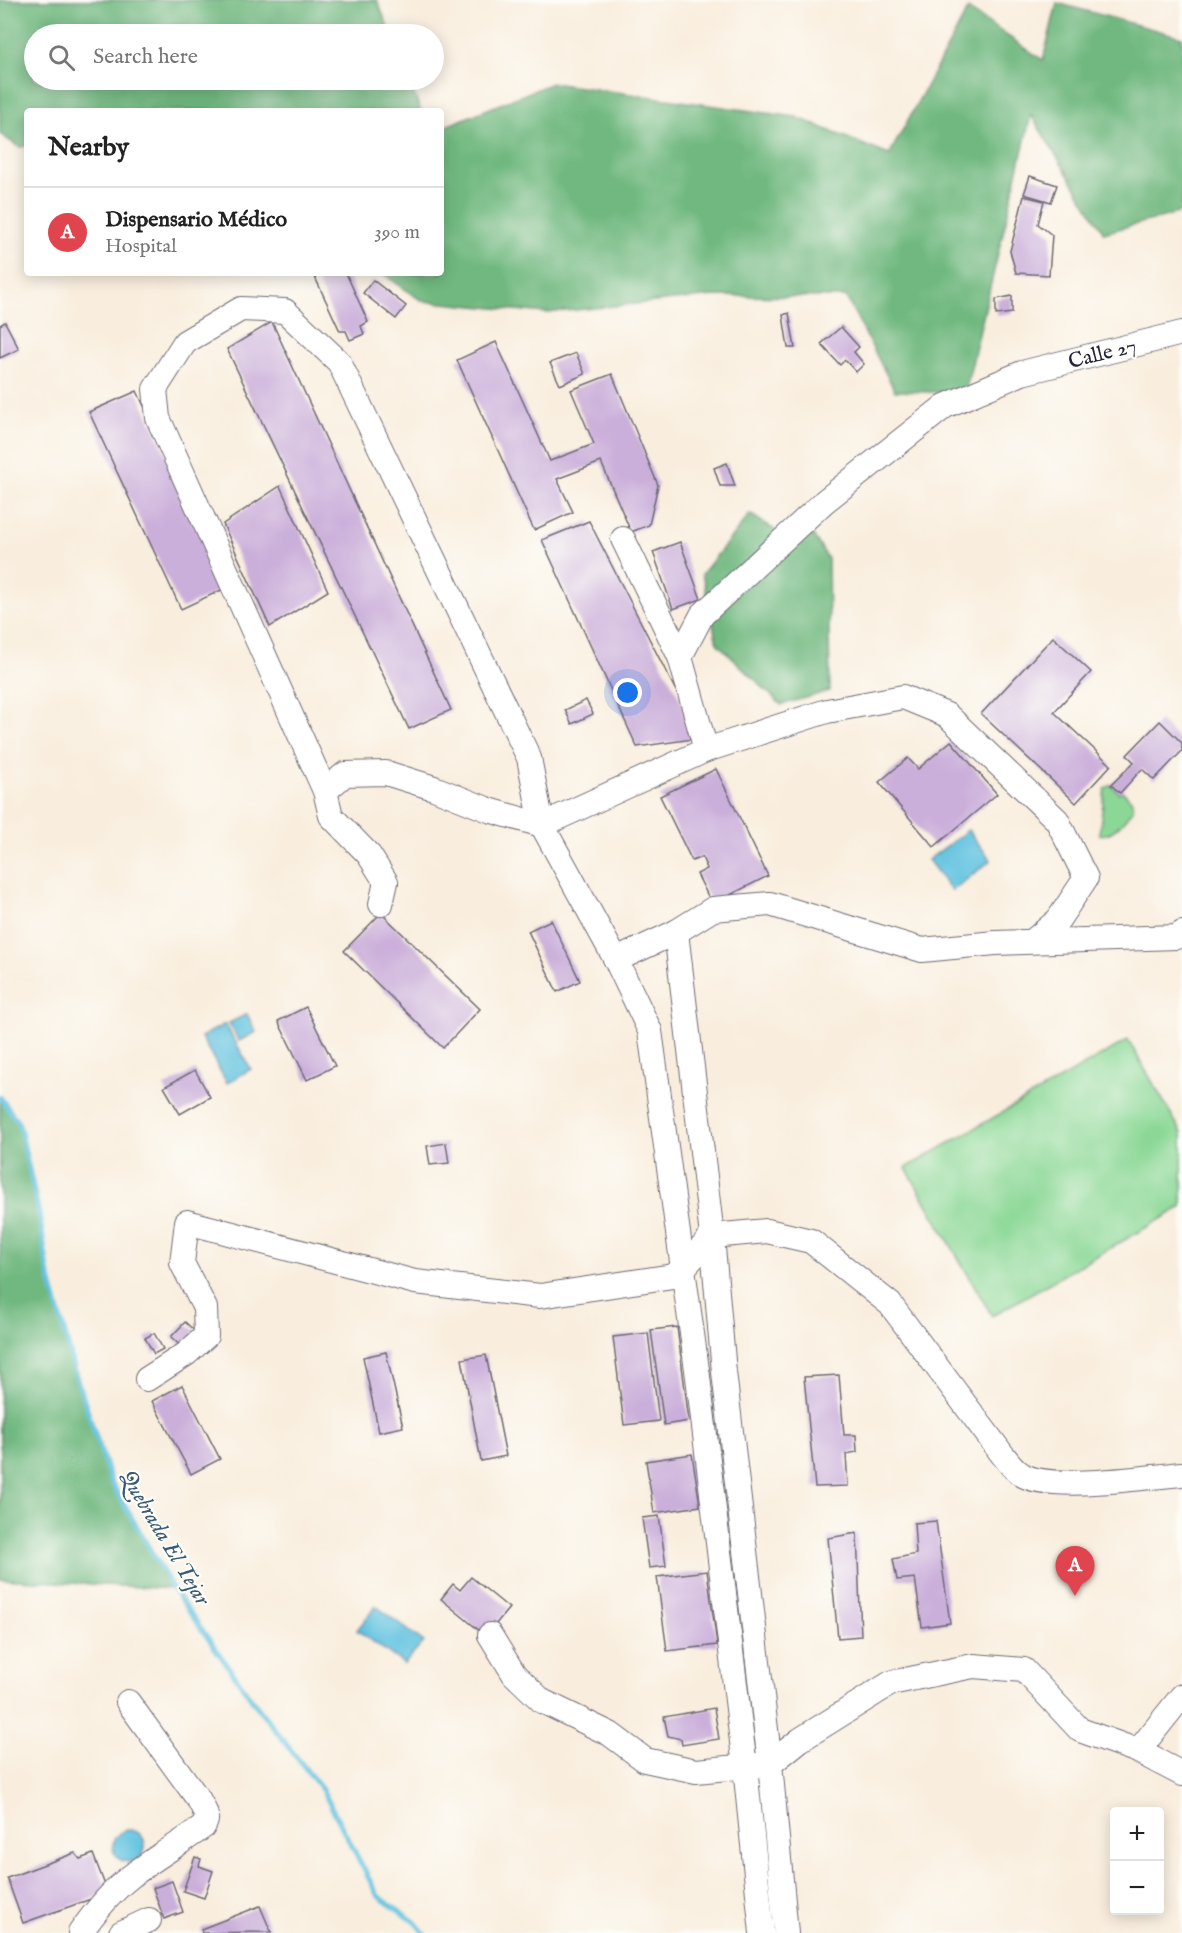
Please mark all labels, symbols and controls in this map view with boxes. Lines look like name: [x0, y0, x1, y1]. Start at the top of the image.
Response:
search box: [24, 24, 444, 90]
icon: search: [45, 41, 78, 74]
text: Search here: [93, 43, 198, 71]
text: Nearby: [48, 131, 129, 164]
text: Dispensario Médico: [105, 206, 287, 234]
text: A: [61, 220, 74, 245]
text: 390 m: [374, 220, 420, 245]
text: Hospital: [105, 234, 177, 259]
street label: Calle 27: [1066, 333, 1139, 376]
your location: [613, 678, 642, 707]
water label: Quebrada El Tejar: [113, 1465, 217, 1612]
pin: A: [1056, 1546, 1094, 1596]
map controls: [1110, 1807, 1164, 1915]
button: +: [1110, 1807, 1164, 1861]
button: −: [1110, 1861, 1164, 1915]

